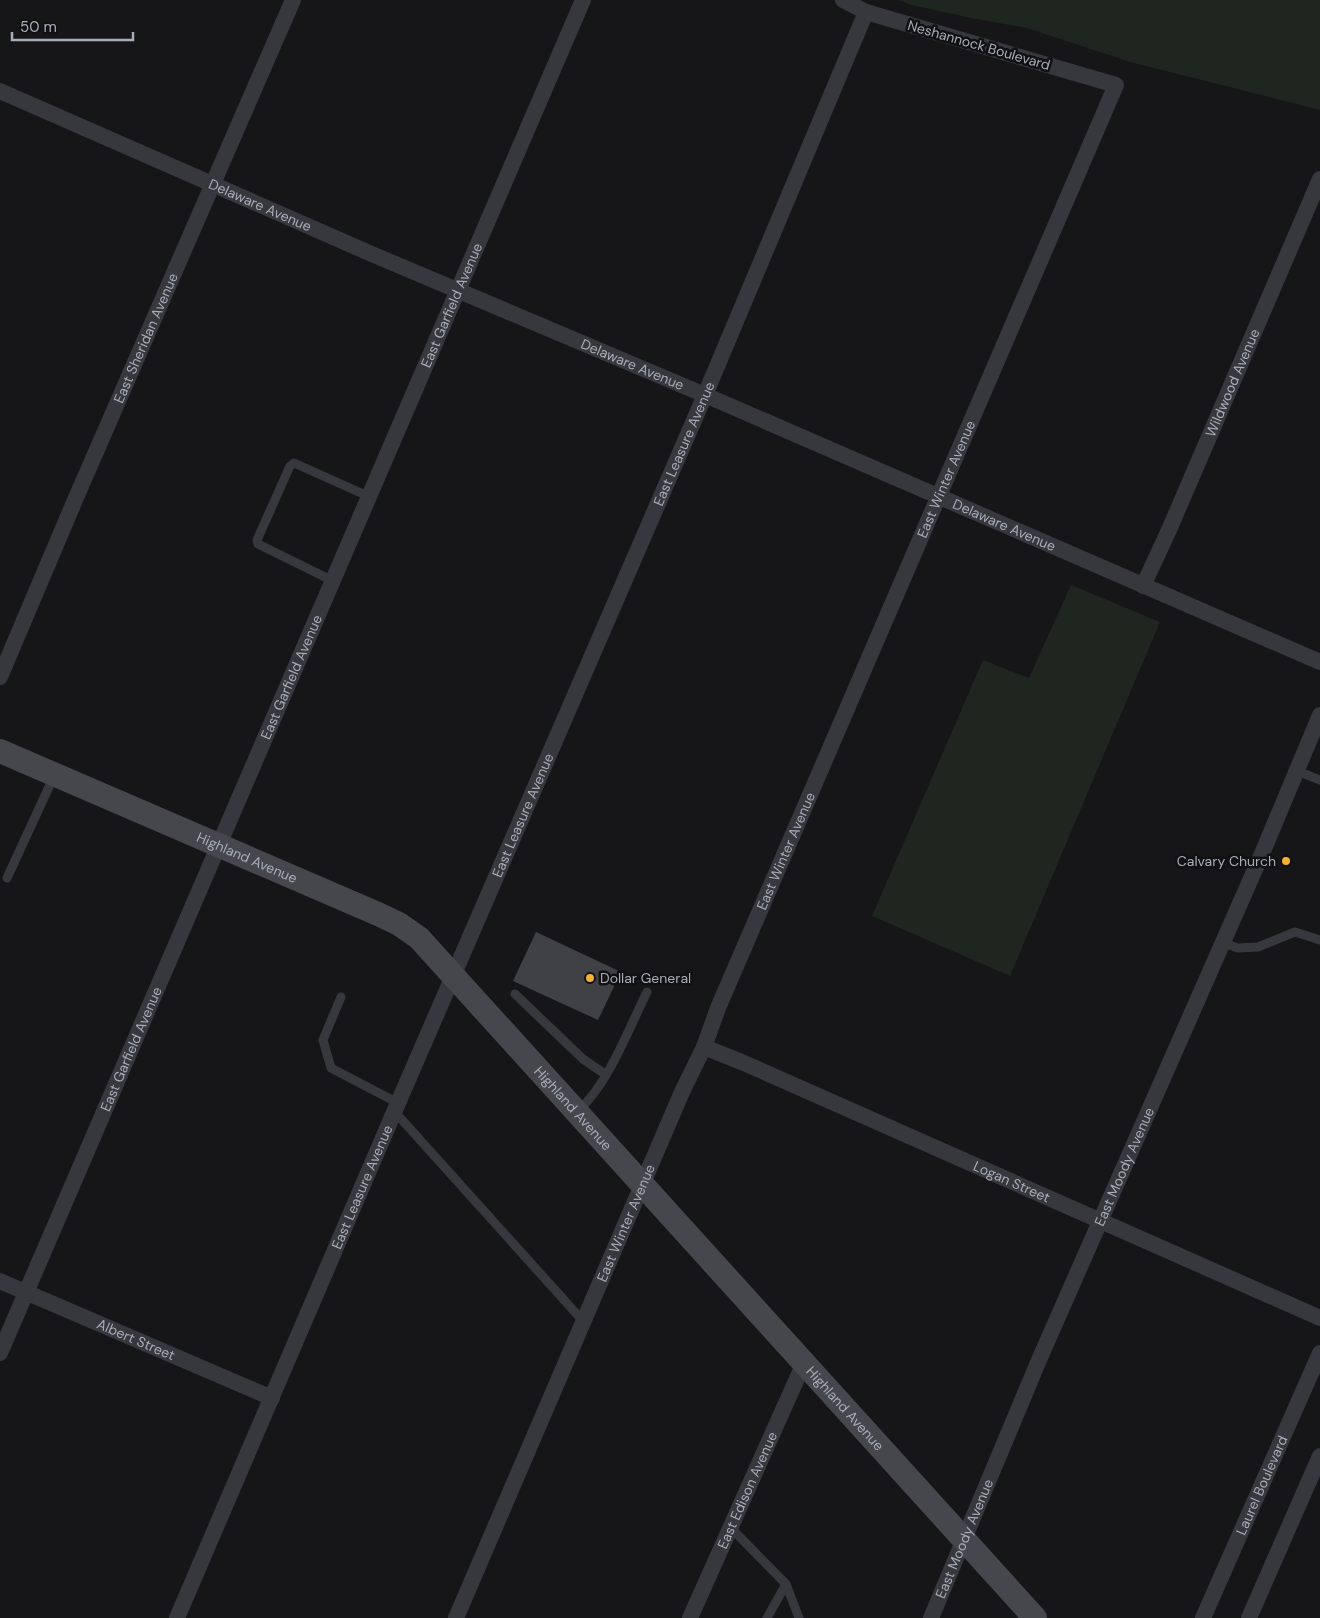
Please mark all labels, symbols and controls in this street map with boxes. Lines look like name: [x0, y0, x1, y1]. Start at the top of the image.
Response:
scale bar: [12, 10, 134, 42]
street label: Neshannock Boulevard: [906, 16, 1052, 74]
text: 50 m: [20, 17, 57, 37]
street label: Delaware Avenue: [206, 175, 314, 235]
street label: East Garfield Avenue: [417, 240, 486, 370]
street label: East Sheridan Avenue: [109, 270, 182, 406]
street label: Wildwood Avenue: [1201, 326, 1264, 440]
street label: Delaware Avenue: [578, 335, 687, 394]
street label: East Leasure Avenue: [649, 379, 719, 509]
street label: East Winter Avenue: [913, 418, 979, 541]
street label: Delaware Avenue: [950, 495, 1059, 555]
street label: East Garfield Avenue: [256, 612, 326, 742]
street label: East Leasure Avenue: [488, 750, 558, 880]
street label: East Winter Avenue: [752, 789, 819, 913]
street label: Highland Avenue: [194, 828, 300, 887]
place label: Calvary Church: [1177, 852, 1276, 870]
marker: Calvary Church: [1280, 855, 1292, 867]
place label: Dollar General: [600, 969, 691, 987]
marker: Dollar General: [584, 972, 596, 984]
street label: East Garfield Avenue: [96, 984, 166, 1114]
street label: Highland Avenue: [530, 1062, 616, 1154]
street label: East Moody Avenue: [1090, 1104, 1158, 1229]
street label: East Leasure Avenue: [327, 1122, 397, 1252]
street label: Logan Street: [971, 1157, 1053, 1206]
street label: East Winter Avenue: [593, 1161, 659, 1284]
street label: Albert Street: [94, 1315, 178, 1364]
street label: Highland Avenue: [802, 1362, 888, 1454]
street label: East Edison Avenue: [713, 1429, 781, 1552]
street label: Laurel Boulevard: [1232, 1433, 1291, 1538]
street label: East Moody Avenue: [931, 1476, 997, 1601]

